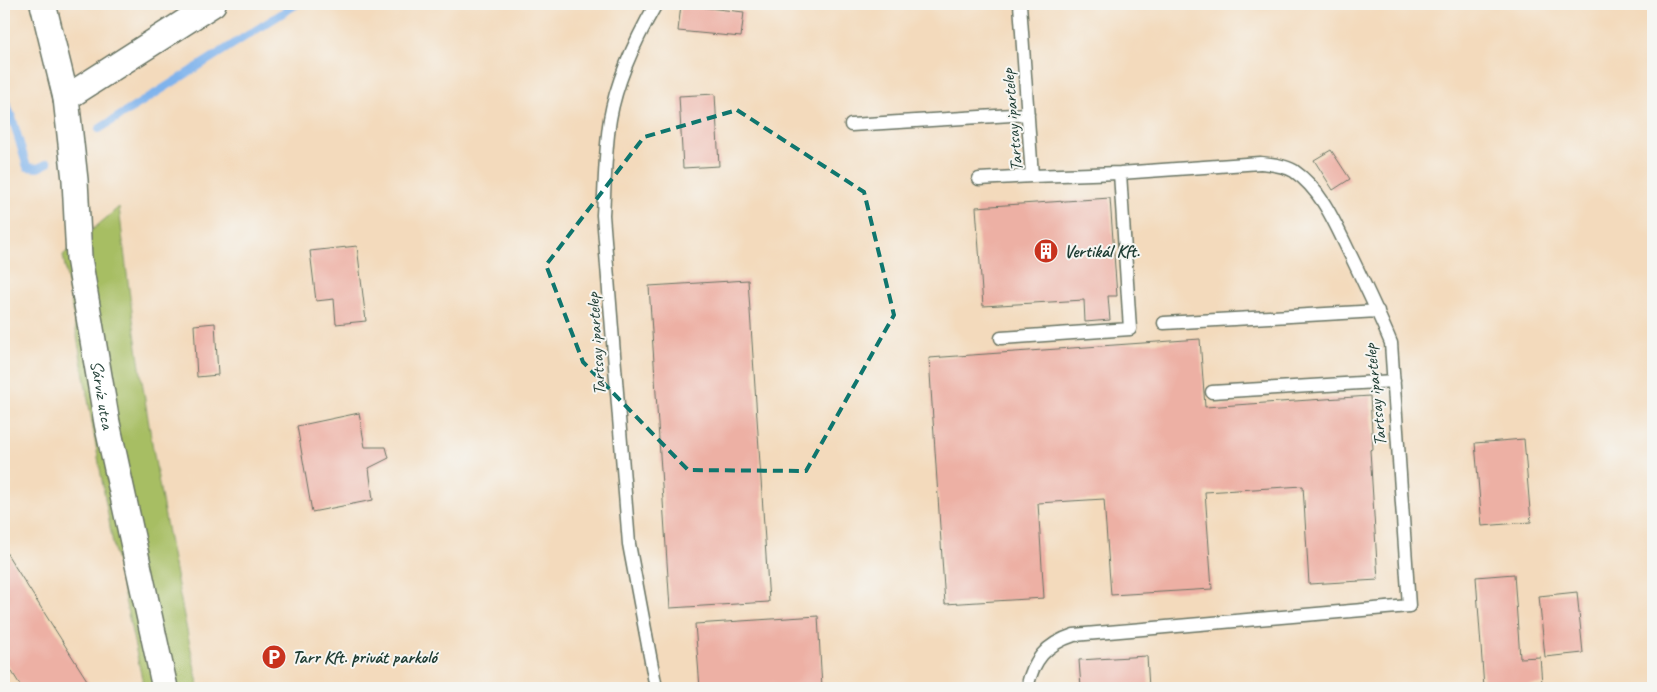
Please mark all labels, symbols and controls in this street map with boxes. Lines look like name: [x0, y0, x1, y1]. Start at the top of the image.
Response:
street label: Tartsay ipartelep: [996, 67, 1027, 172]
building icon: Vertikál Kft.: [1033, 238, 1059, 264]
place label: Vertikál Kft.: [1064, 240, 1140, 262]
street label: Tartsay ipartelep: [581, 291, 611, 396]
street label: Tartsay ipartelep: [1359, 342, 1391, 447]
street label: Sárvíz utca: [86, 359, 119, 433]
parking icon: Tarr Kft. privát parkoló: [261, 644, 287, 670]
place label: Tarr Kft. privát parkoló: [292, 646, 439, 668]

